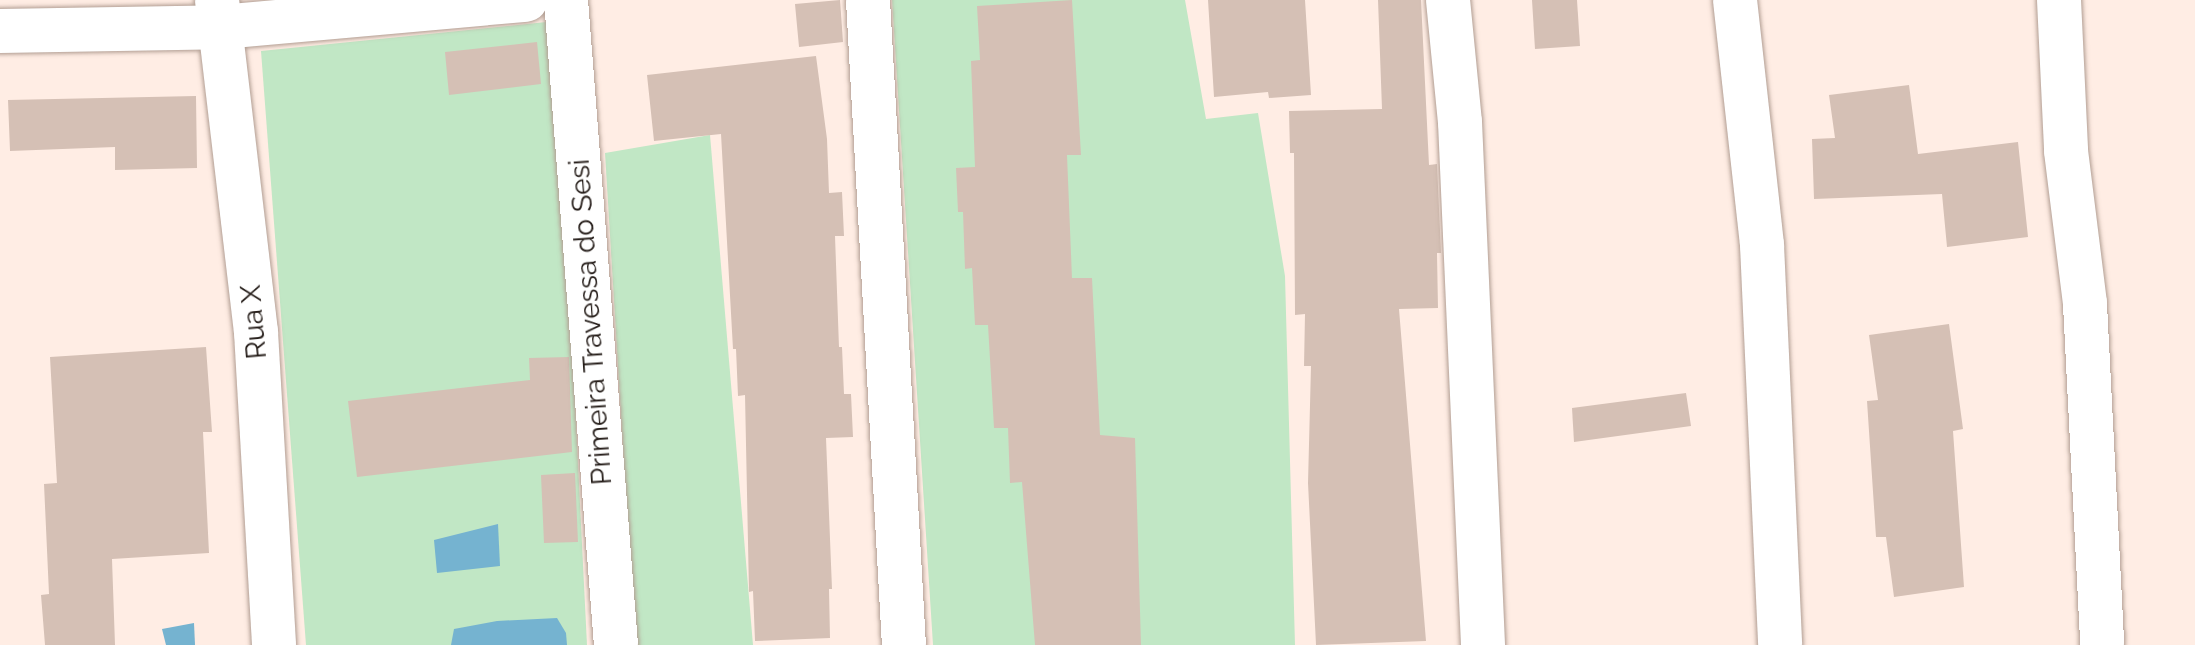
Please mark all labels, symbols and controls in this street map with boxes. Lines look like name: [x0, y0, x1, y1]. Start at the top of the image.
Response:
street label: Primeira Travessa do Sesi: [563, 157, 619, 487]
street label: Rua X: [234, 283, 274, 361]

